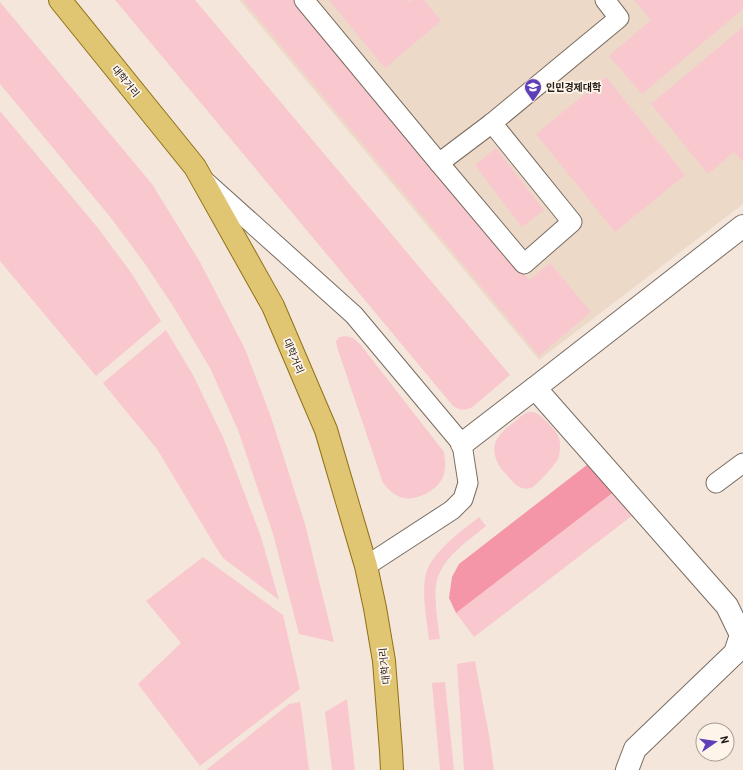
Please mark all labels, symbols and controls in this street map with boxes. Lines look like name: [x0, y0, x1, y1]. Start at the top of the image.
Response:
street label: 대학거리: [110, 63, 142, 99]
school or university icon: 인민경제대학: [523, 77, 543, 102]
place label: 인민경제대학: [546, 81, 601, 93]
street label: 대학거리: [281, 337, 307, 375]
street label: 대학거리: [376, 647, 392, 685]
north arrow: [695, 722, 735, 762]
text: N: [718, 735, 732, 745]

